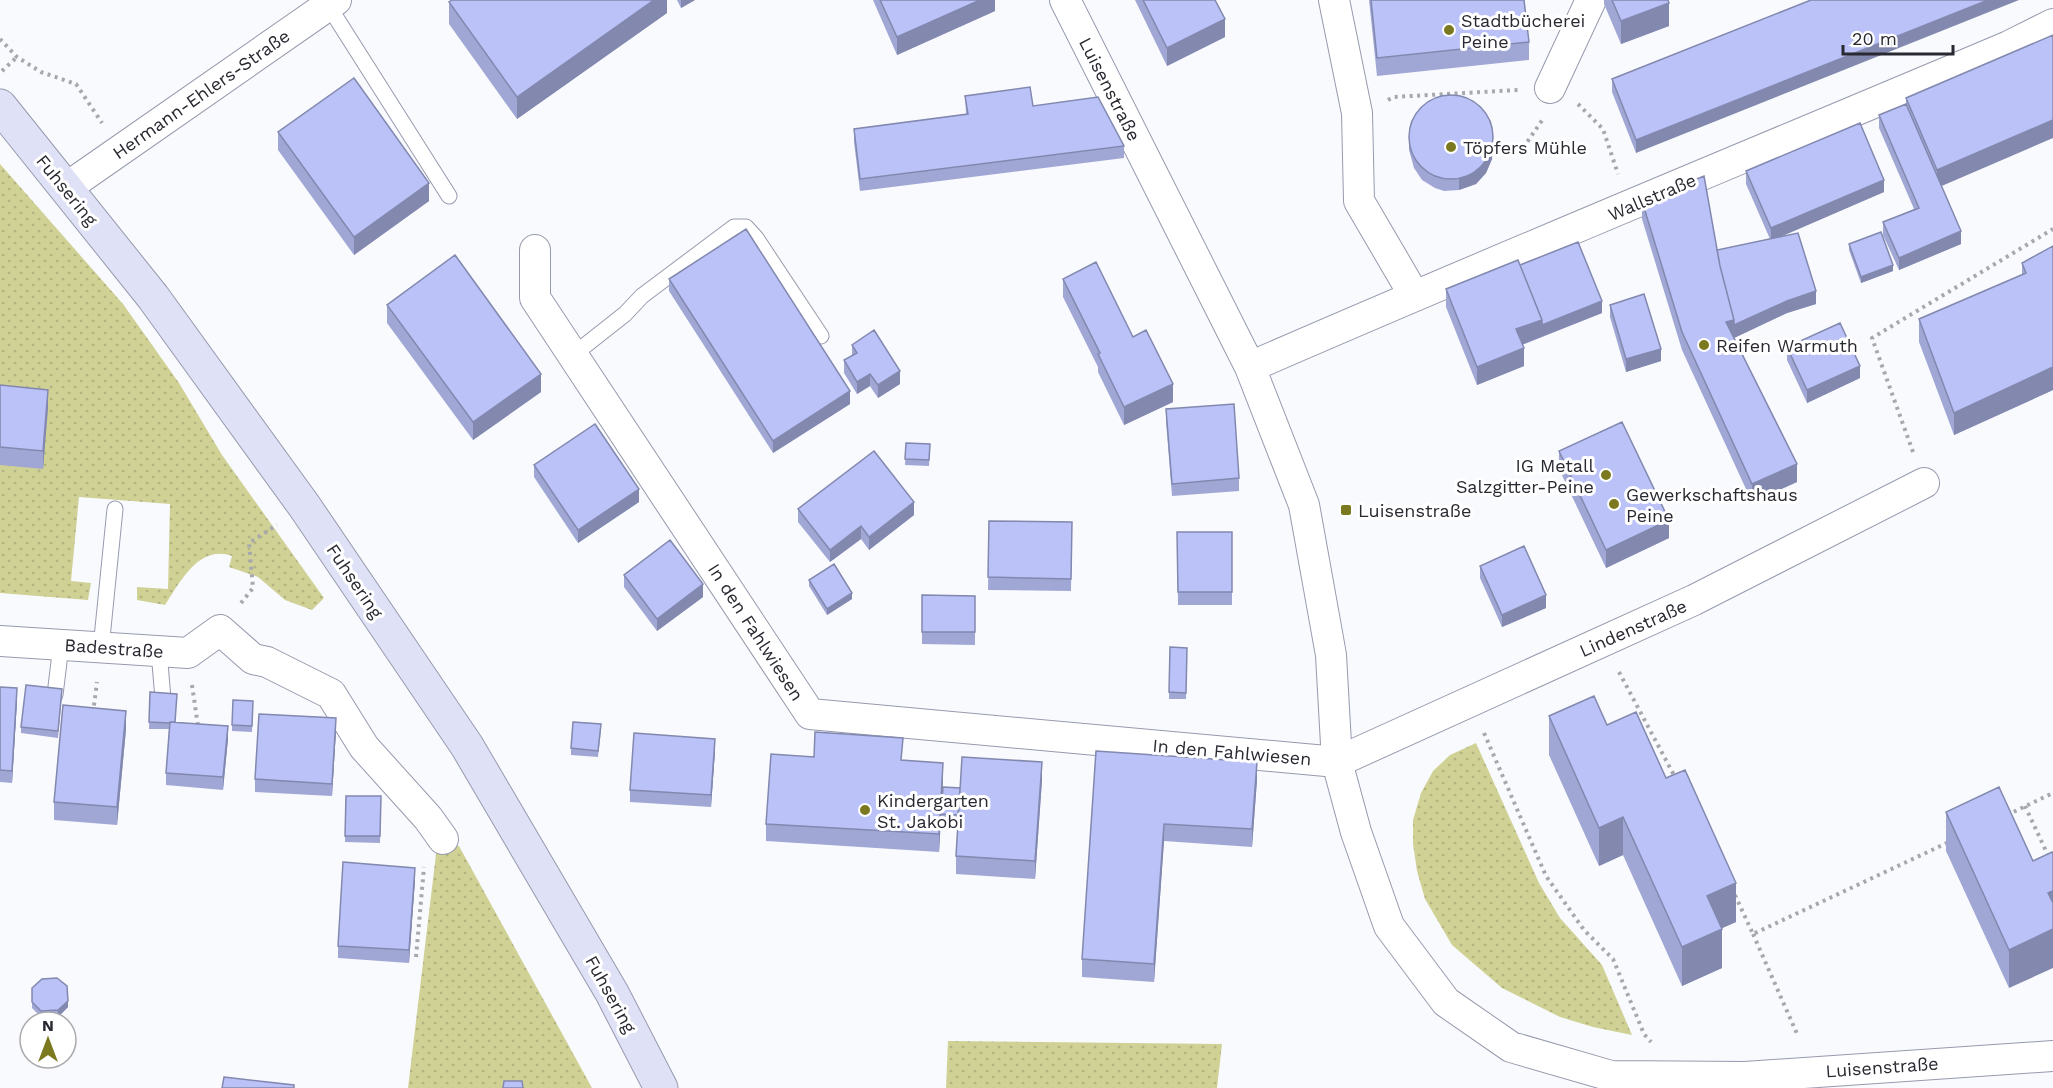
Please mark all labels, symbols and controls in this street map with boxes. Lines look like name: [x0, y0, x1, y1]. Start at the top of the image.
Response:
place label: Stadtbücherei Peine: [1461, 10, 1585, 52]
scale bar: [1843, 18, 1952, 56]
marker: Stadtbücherei Peine: [1442, 23, 1456, 37]
street label: Hermann-Ehlers-Straße: [108, 25, 294, 163]
text: 20 m: [1852, 28, 1897, 49]
street label: Luisenstraße: [1075, 34, 1145, 144]
place label: Töpfers Mühle: [1463, 137, 1587, 158]
marker: Töpfers Mühle: [1444, 140, 1458, 154]
street label: Fuhsering: [32, 150, 102, 230]
street label: Wallstraße: [1605, 169, 1699, 225]
place label: Reifen Warmuth: [1716, 335, 1858, 356]
marker: Reifen Warmuth: [1697, 338, 1711, 352]
place label: IG Metall Salzgitter-Peine: [1456, 455, 1594, 497]
marker: IG Metall Salzgitter-Peine: [1599, 468, 1613, 482]
place label: Gewerkschaftshaus Peine: [1626, 484, 1798, 526]
marker: Gewerkschaftshaus Peine: [1607, 497, 1621, 511]
place label: Luisenstraße: [1358, 500, 1471, 521]
marker: Luisenstraße: [1339, 503, 1353, 517]
street label: Fuhsering: [322, 540, 388, 623]
street label: In den Fahlwiesen: [704, 559, 808, 705]
street label: Lindenstraße: [1576, 595, 1690, 661]
street label: Badestraße: [64, 634, 164, 662]
street label: In den Fahlwiesen: [1152, 735, 1312, 769]
place label: Kindergarten St. Jakobi: [877, 790, 989, 832]
marker: Kindergarten St. Jakobi: [858, 803, 872, 817]
street label: Fuhsering: [581, 952, 641, 1037]
north arrow: [18, 1010, 78, 1070]
text: N: [42, 1016, 54, 1035]
street label: Luisenstraße: [1825, 1053, 1939, 1081]

